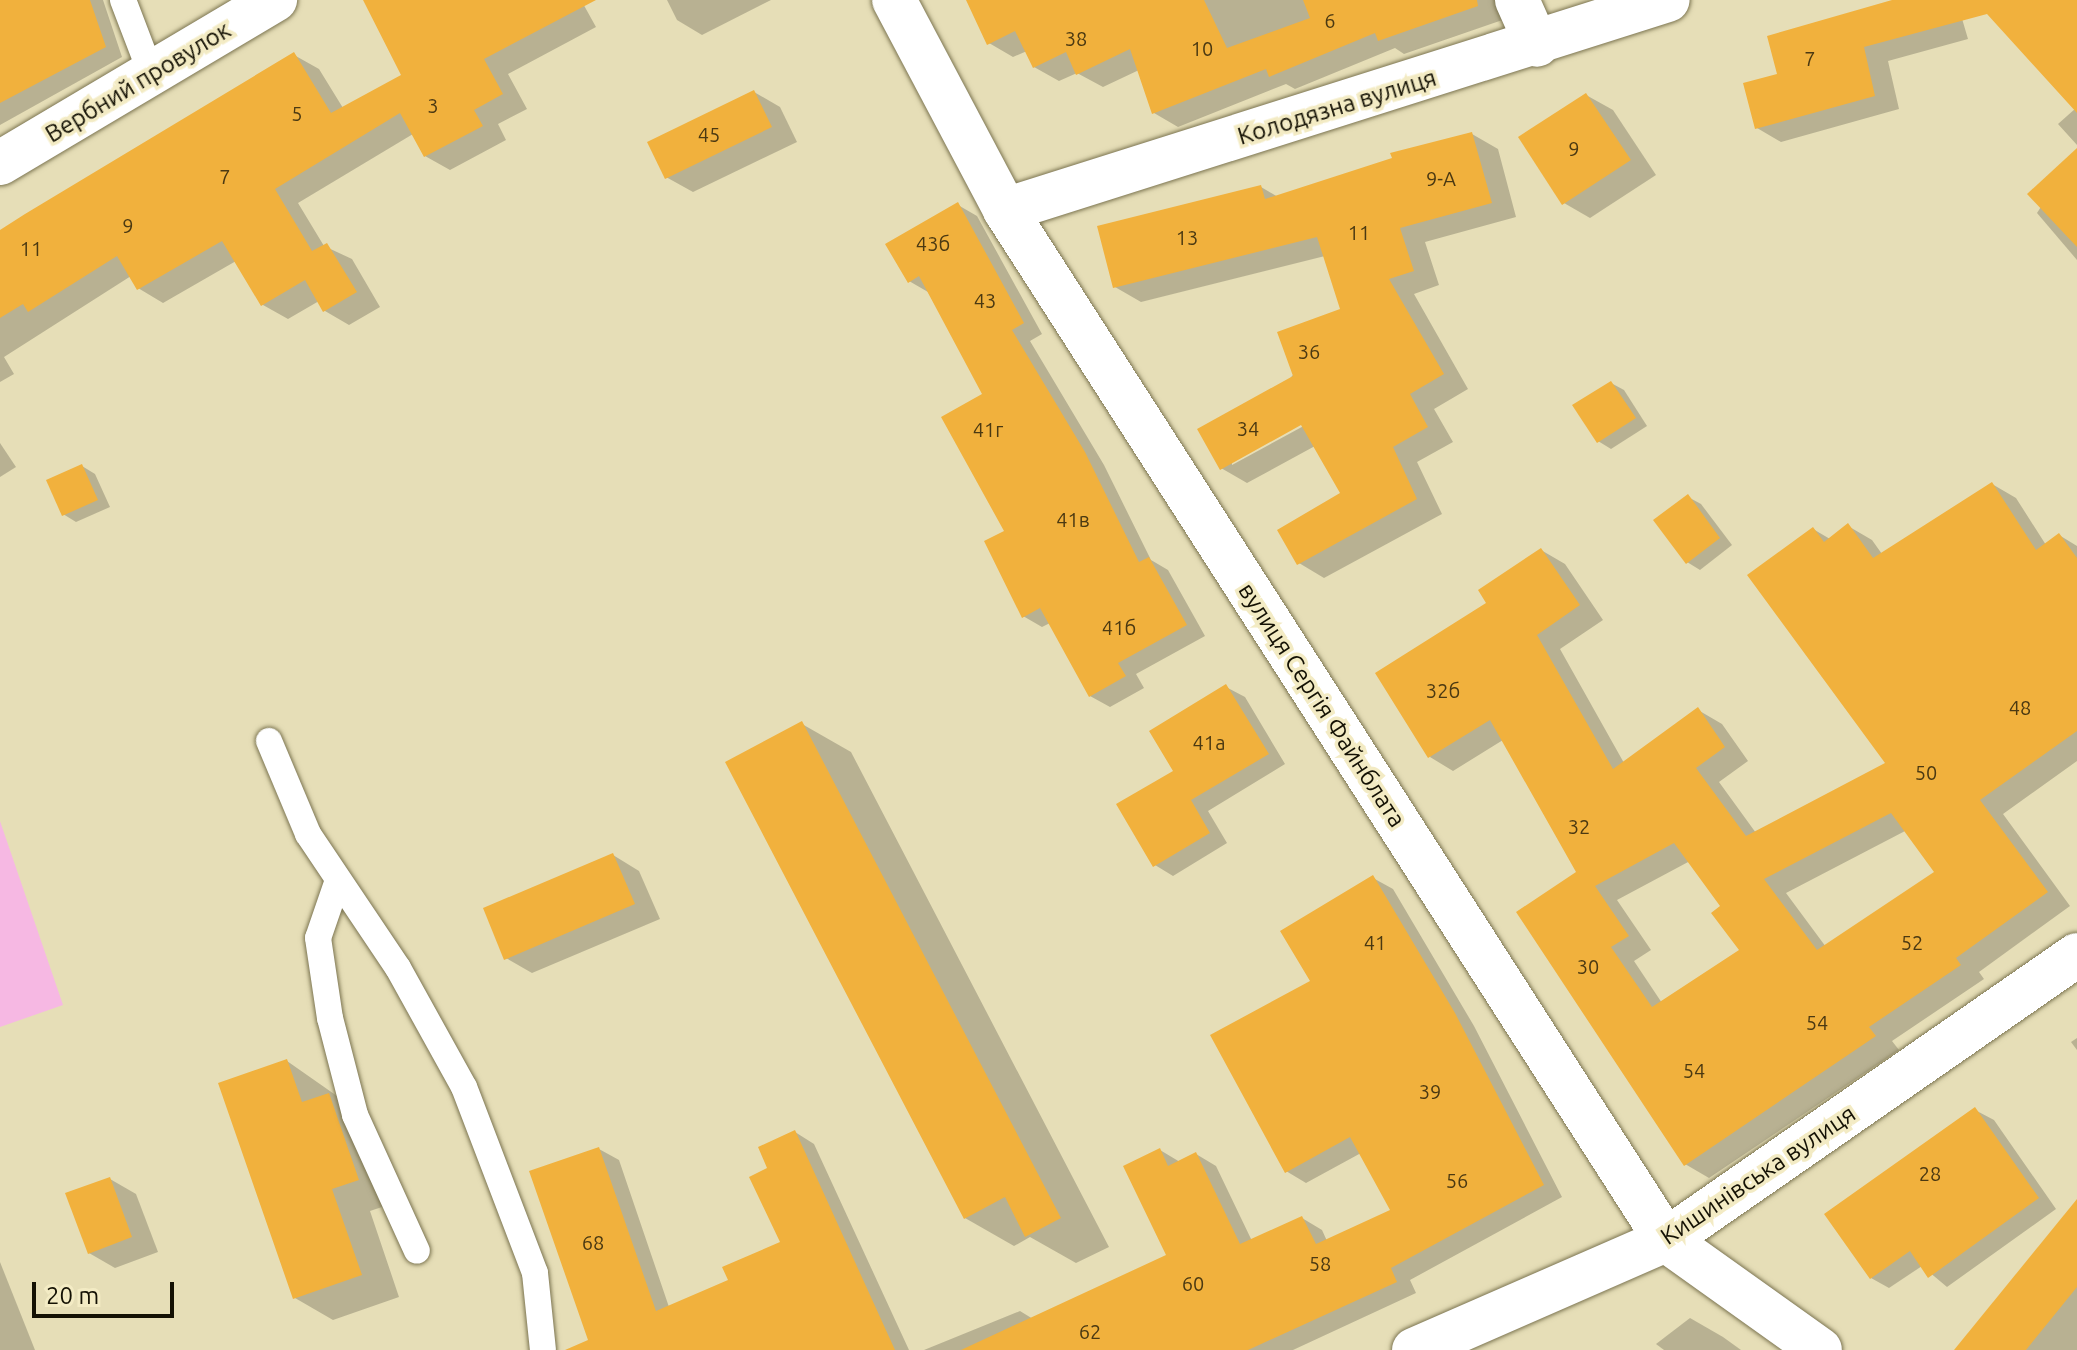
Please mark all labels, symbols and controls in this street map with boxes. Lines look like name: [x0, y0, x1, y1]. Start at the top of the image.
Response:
house number: 6: [1324, 8, 1336, 32]
street label: Вербний провулок: [40, 15, 236, 149]
house number: 38: [1065, 26, 1087, 50]
house number: 10: [1191, 36, 1213, 60]
house number: 7: [1804, 46, 1816, 70]
street label: Колодязна вулиця: [1234, 63, 1440, 151]
house number: 3: [427, 93, 439, 117]
house number: 5: [291, 101, 303, 125]
house number: 45: [698, 122, 720, 146]
house number: 9: [1568, 136, 1580, 160]
house number: 7: [219, 164, 231, 188]
house number: 9-А: [1426, 166, 1456, 190]
house number: 9: [122, 213, 134, 237]
house number: 11: [1348, 220, 1370, 244]
house number: 13: [1176, 225, 1198, 249]
house number: 43б: [916, 231, 950, 255]
house number: 11: [20, 236, 42, 260]
house number: 43: [974, 288, 996, 312]
house number: 36: [1298, 339, 1320, 363]
house number: 34: [1237, 416, 1259, 440]
house number: 41г: [973, 417, 1003, 441]
house number: 41в: [1056, 507, 1090, 531]
street label: вулиця Сергія Файнблата: [1232, 577, 1412, 833]
house number: 41б: [1102, 615, 1136, 639]
house number: 32б: [1426, 678, 1460, 702]
house number: 48: [2009, 695, 2031, 719]
house number: 41а: [1193, 730, 1225, 754]
house number: 50: [1915, 760, 1937, 784]
house number: 32: [1568, 814, 1590, 838]
house number: 41: [1364, 930, 1386, 954]
house number: 52: [1901, 930, 1923, 954]
house number: 30: [1577, 954, 1599, 978]
house number: 54: [1806, 1010, 1828, 1034]
house number: 54: [1683, 1058, 1705, 1082]
house number: 39: [1419, 1079, 1441, 1103]
street label: Кишинівська вулиця: [1655, 1099, 1861, 1251]
house number: 28: [1919, 1161, 1941, 1185]
house number: 56: [1446, 1168, 1468, 1192]
house number: 68: [582, 1230, 604, 1254]
house number: 58: [1309, 1251, 1331, 1275]
scale bar: [36, 1266, 178, 1316]
house number: 60: [1182, 1271, 1204, 1295]
text: 20 m: [46, 1282, 99, 1309]
house number: 62: [1079, 1319, 1101, 1343]

